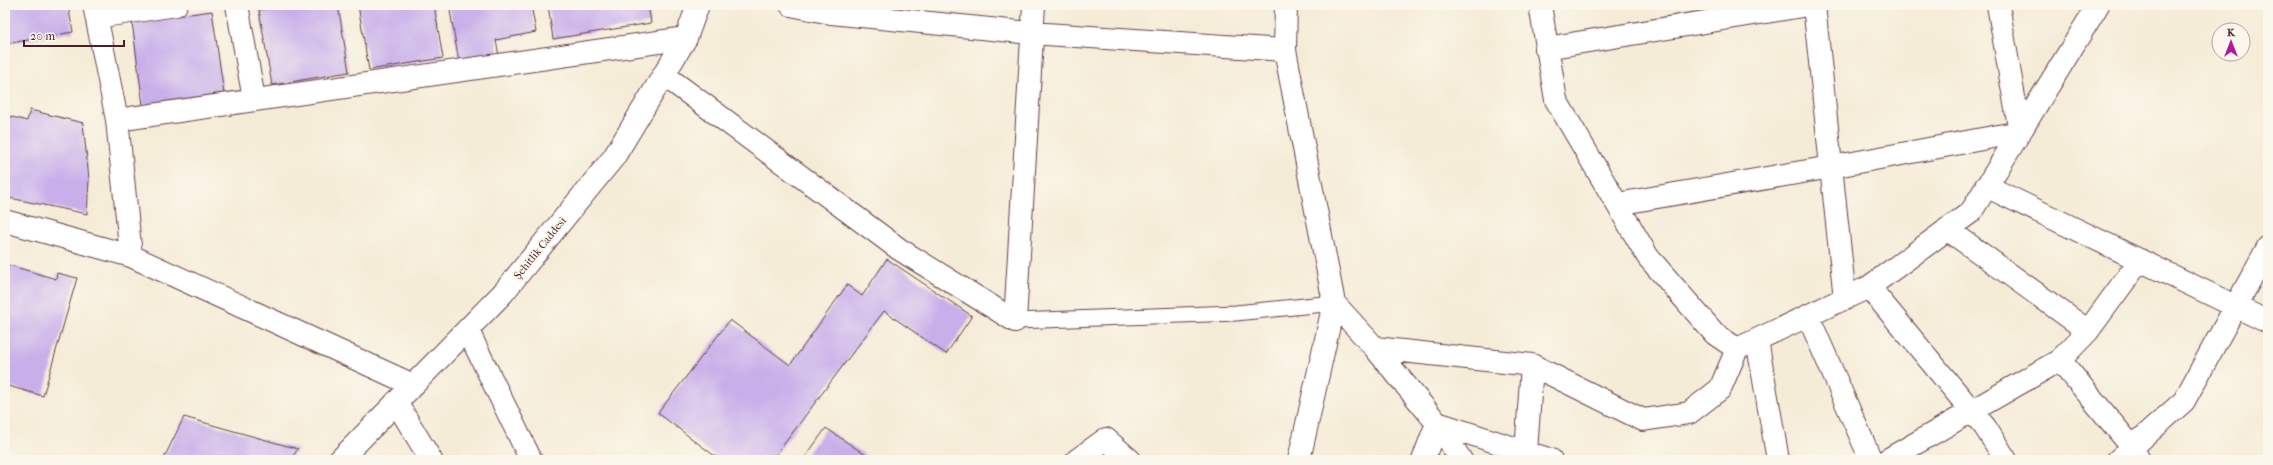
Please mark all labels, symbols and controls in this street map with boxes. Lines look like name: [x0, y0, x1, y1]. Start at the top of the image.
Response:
scale bar: [24, 22, 124, 48]
north arrow: [2211, 22, 2251, 62]
text: K: [2227, 26, 2236, 39]
text: 20 m: [30, 29, 55, 43]
street label: Şehitlik Caddesi: [511, 214, 569, 282]

